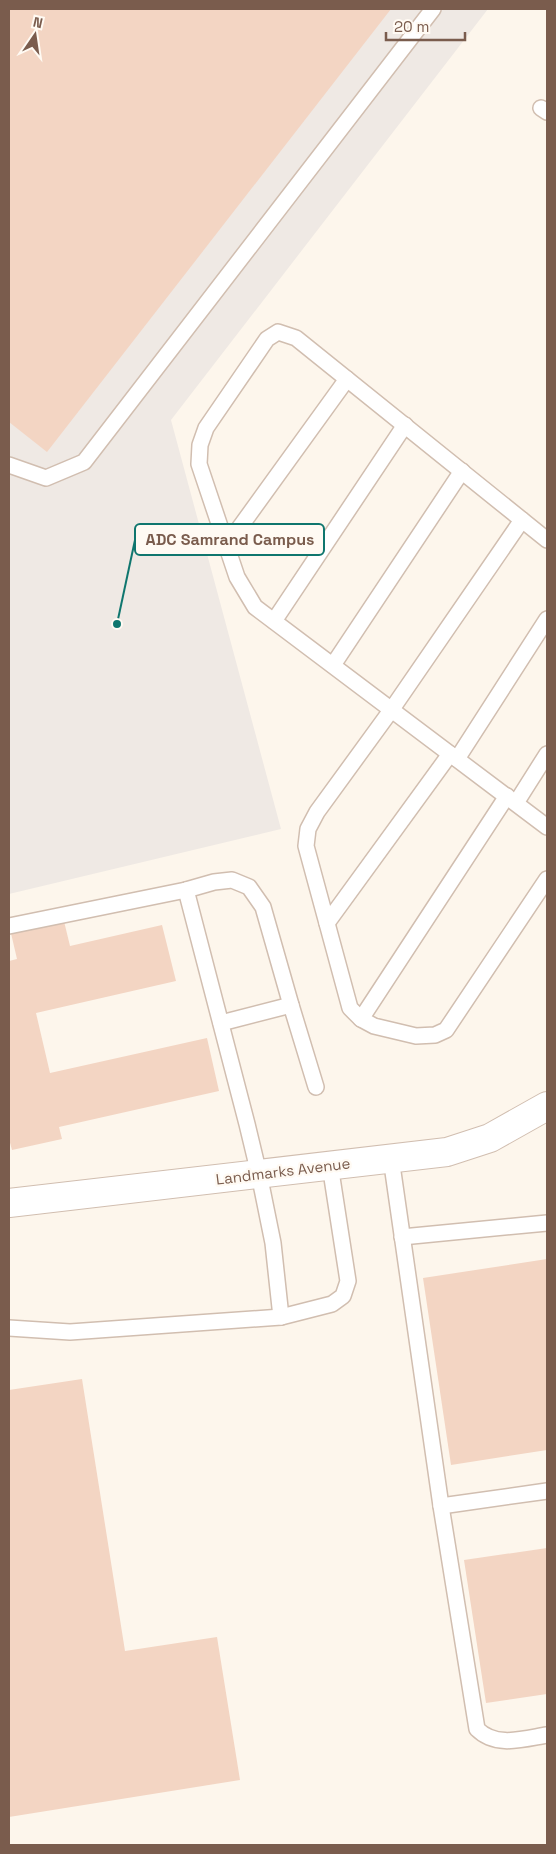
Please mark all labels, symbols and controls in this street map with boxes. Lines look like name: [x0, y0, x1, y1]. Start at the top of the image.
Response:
north arrow: [10, 10, 60, 60]
scale bar: [386, 10, 465, 42]
text: N: [31, 13, 45, 32]
text: 20 m: [394, 17, 429, 36]
callout: ADC Samrand Campus: [135, 524, 324, 555]
text: ADC Samrand Campus: [146, 529, 314, 550]
street label: Landmarks Avenue: [215, 1153, 351, 1189]

